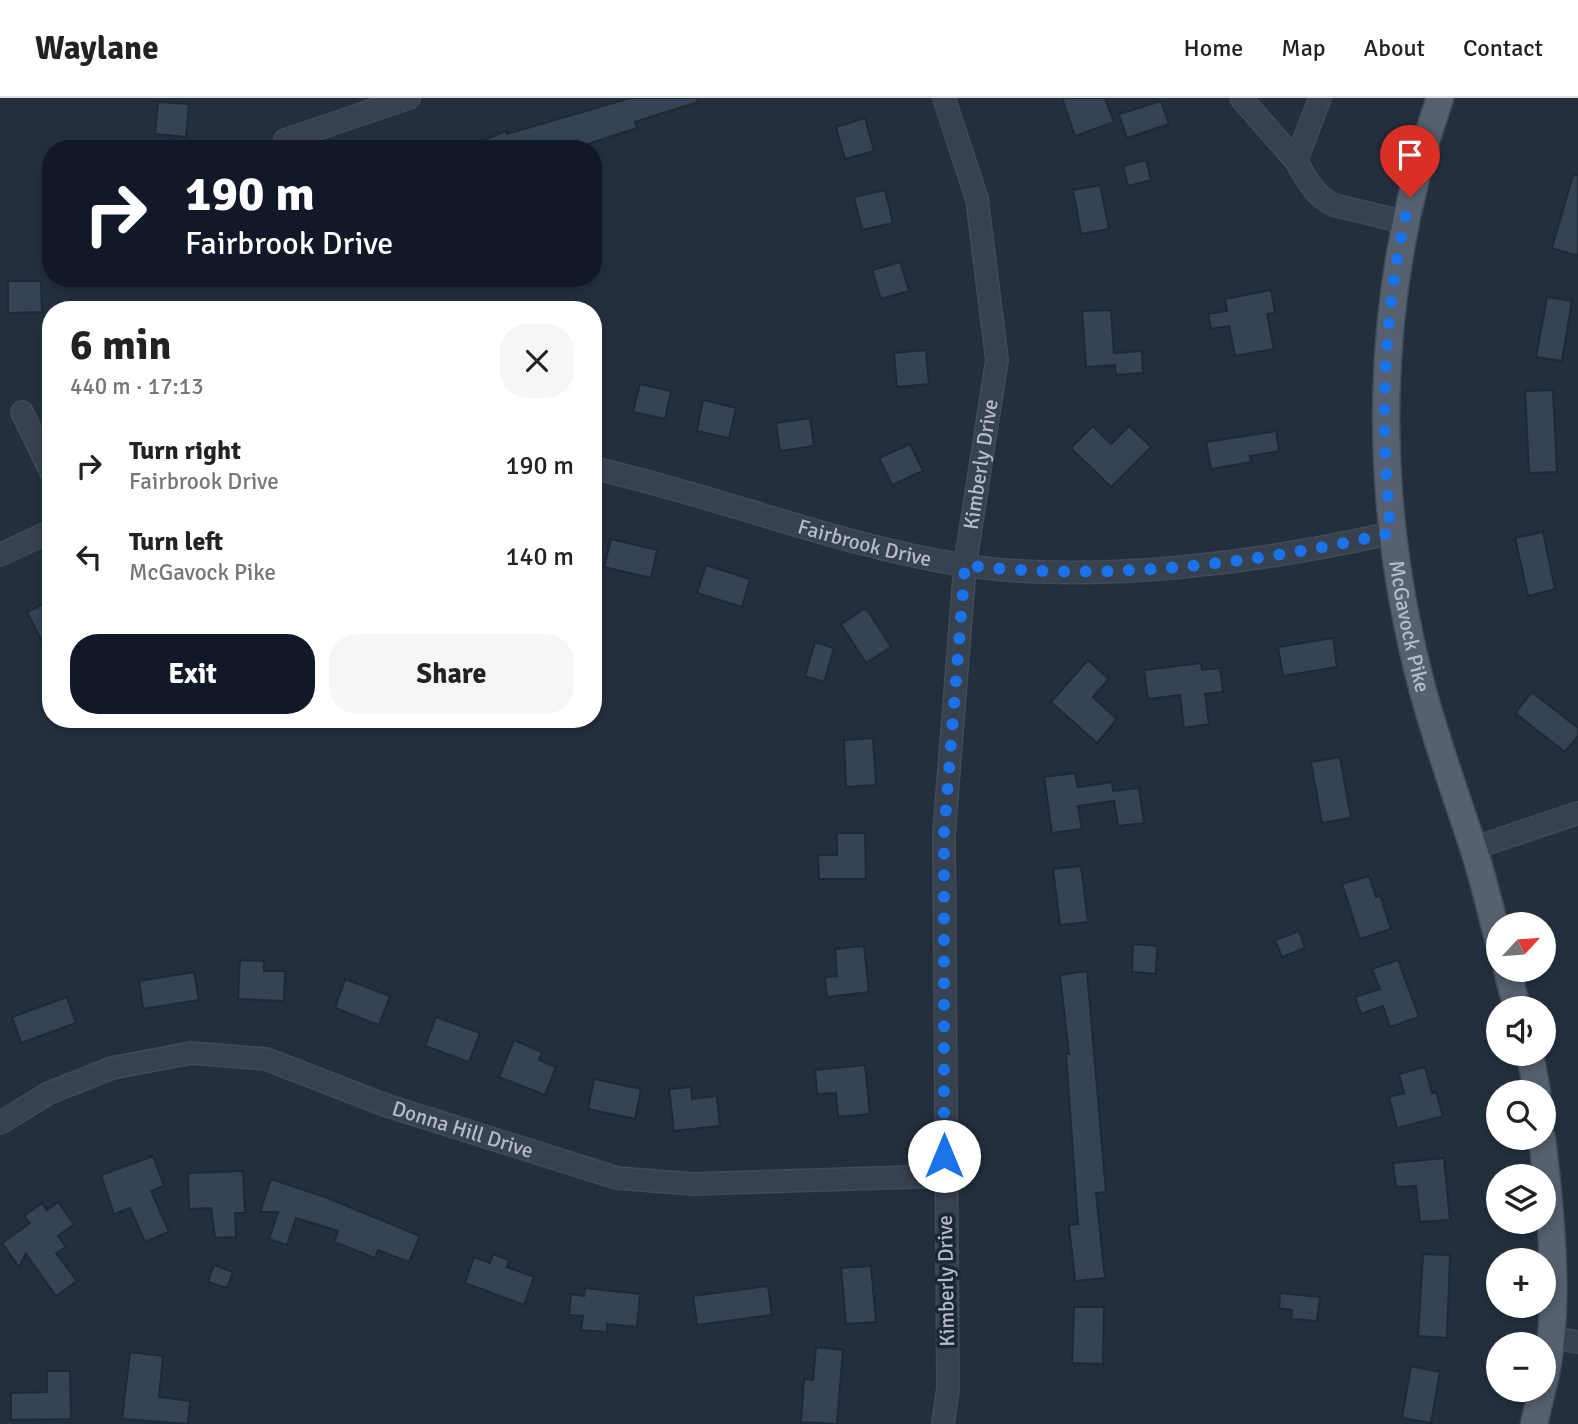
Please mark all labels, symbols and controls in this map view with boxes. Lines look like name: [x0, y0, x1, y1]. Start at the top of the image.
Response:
text: Waylane: [35, 28, 159, 69]
text: Home: [1183, 33, 1243, 63]
text: Map: [1281, 33, 1326, 63]
text: About: [1364, 33, 1425, 63]
text: Contact: [1463, 33, 1543, 63]
pin: [1380, 125, 1440, 197]
icon: arrive: [1391, 136, 1429, 174]
text: 190 m: [185, 164, 315, 224]
icon: right: [70, 168, 161, 259]
text: Fairbrook Drive: [185, 224, 393, 263]
text: 6 min: [70, 320, 171, 371]
button: close: [500, 324, 574, 398]
text: 440 m · 17:13: [70, 372, 204, 401]
street label: Kimberly Drive: [958, 397, 1004, 531]
text: Turn right: [129, 435, 241, 467]
icon: right: [70, 447, 108, 485]
text: 190 m: [505, 450, 574, 482]
text: Fairbrook Drive: [129, 467, 279, 496]
street label: Fairbrook Drive: [795, 513, 934, 572]
text: Turn left: [129, 526, 223, 558]
icon: left: [70, 538, 108, 576]
text: 140 m: [505, 541, 574, 573]
text: McGavock Pike: [129, 558, 276, 587]
street label: McGavock Pike: [1383, 558, 1436, 695]
button: Exit: [70, 634, 315, 714]
button: Share: [329, 634, 574, 714]
north arrow: [1486, 912, 1556, 982]
map controls: [1486, 912, 1556, 1402]
button: sound: [1486, 996, 1556, 1066]
button: search: [1486, 1080, 1556, 1150]
street label: Donna Hill Drive: [389, 1095, 536, 1164]
position arrow: [907, 1119, 981, 1193]
button: layers: [1486, 1164, 1556, 1234]
street label: Kimberly Drive: [932, 1215, 960, 1347]
button: +: [1486, 1248, 1556, 1318]
button: −: [1486, 1332, 1556, 1402]

